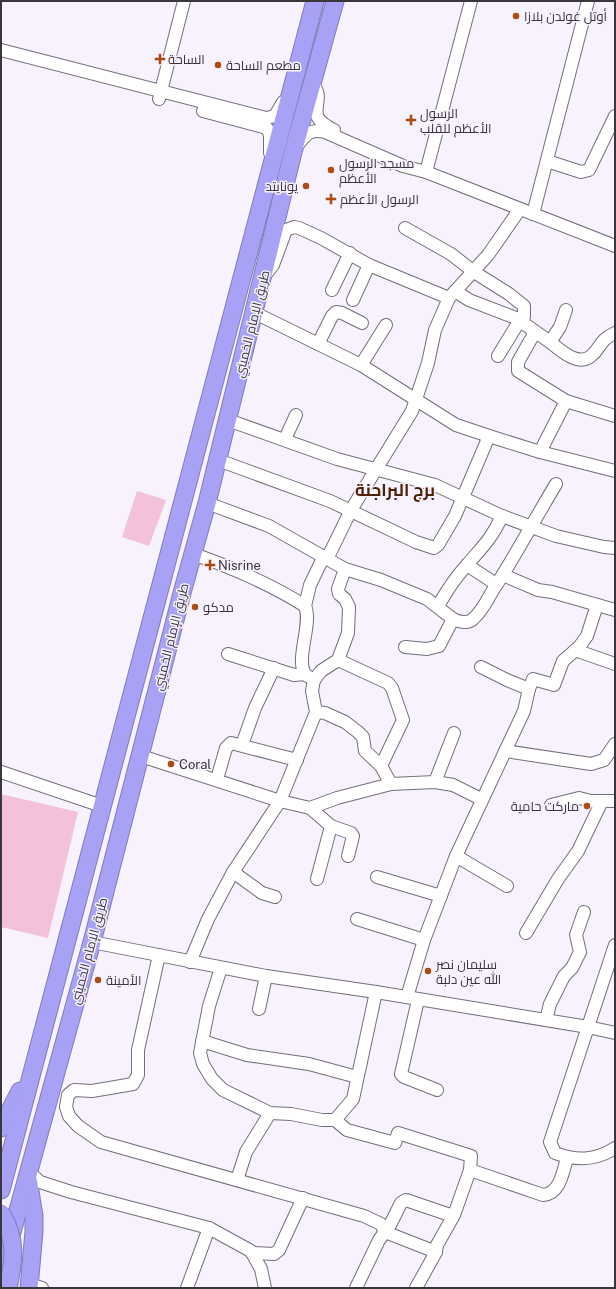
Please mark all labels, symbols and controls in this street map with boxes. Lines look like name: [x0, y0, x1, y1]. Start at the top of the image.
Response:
place label: أوتل غولدن بلازا: [524, 8, 607, 24]
marker: أوتل غولدن بلازا: [511, 11, 521, 21]
place label: الساحة: [168, 52, 205, 67]
marker: الساحة: [155, 54, 165, 64]
place label: مطعم الساحة: [226, 58, 301, 75]
marker: مطعم الساحة: [213, 60, 223, 70]
place label: الرسول الأعظم للقلب: [420, 106, 492, 138]
marker: الرسول الأعظم للقلب: [405, 114, 417, 126]
place label: مسجد الرسول الأعظم: [339, 156, 414, 188]
marker: مسجد الرسول الأعظم: [326, 165, 336, 175]
place label: يونايتد: [265, 179, 299, 194]
marker: يونايتد: [301, 181, 311, 191]
place label: الرسول الأعظم: [340, 192, 419, 209]
marker: الرسول الأعظم: [325, 193, 337, 205]
street label: طريق الإمام الخميني: [231, 269, 276, 380]
district label: برج البراجنة: [355, 480, 435, 502]
place label: Nisrine: [218, 558, 261, 573]
marker: Nisrine: [205, 560, 215, 570]
street label: طريق الإمام الخميني: [150, 582, 195, 693]
place label: مدكو: [203, 600, 234, 615]
marker: مدكو: [190, 602, 200, 612]
place label: Coral: [179, 757, 211, 772]
marker: Coral: [166, 759, 176, 769]
place label: ماركت حامية: [511, 799, 579, 814]
marker: ماركت حامية: [582, 801, 592, 811]
street label: طريق الإمام الخميني: [67, 896, 113, 1007]
place label: سليمان نصر الله عين دلبة: [435, 957, 501, 987]
marker: سليمان نصر الله عين دلبة: [423, 966, 433, 976]
place label: الأمينة: [106, 973, 141, 988]
marker: الأمينة: [93, 975, 103, 985]

